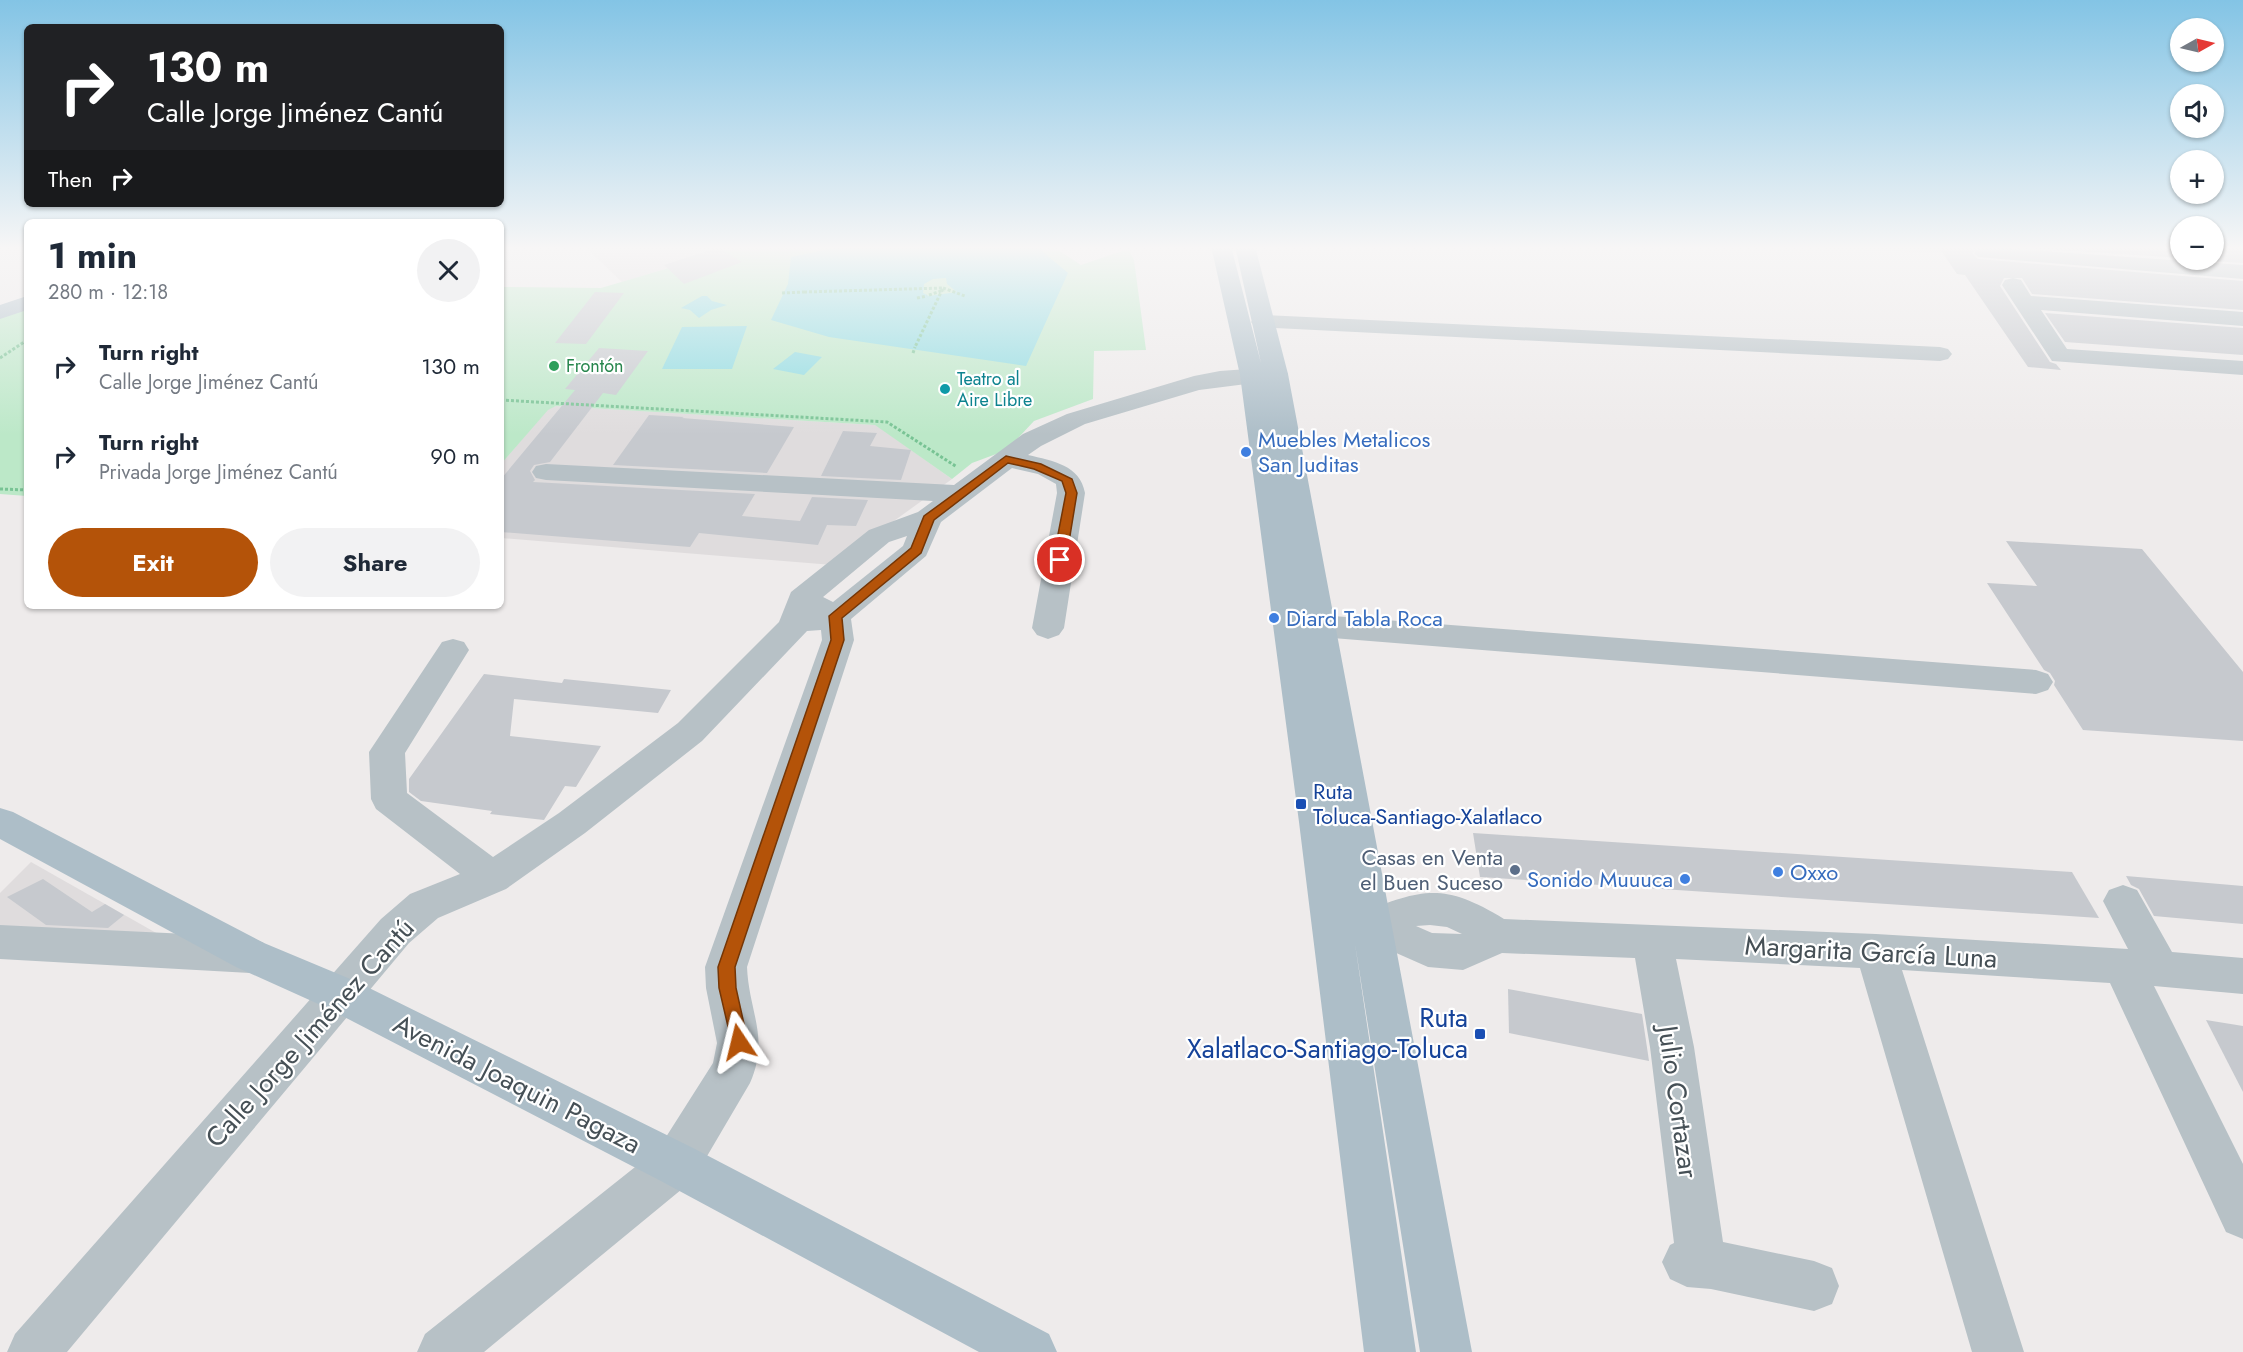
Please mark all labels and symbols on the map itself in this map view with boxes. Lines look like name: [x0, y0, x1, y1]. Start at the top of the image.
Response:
north arrow: [2170, 18, 2224, 72]
place label: Frontón: [566, 353, 623, 379]
marker: Frontón: [547, 359, 561, 373]
place label: Teatro al Aire Libre: [957, 366, 1032, 413]
marker: Teatro al Aire Libre: [938, 382, 952, 396]
place label: Muebles Metalicos San Juditas: [1258, 423, 1430, 480]
marker: Muebles Metalicos San Juditas: [1239, 445, 1253, 459]
pin: [1034, 534, 1085, 585]
place label: Diard Tabla Roca: [1286, 602, 1443, 634]
marker: Diard Tabla Roca: [1267, 611, 1281, 625]
place label: Ruta Toluca-Santiago-Xalatlaco: [1313, 775, 1542, 832]
marker: Ruta Toluca-Santiago-Xalatlaco: [1294, 797, 1308, 811]
place label: Casas en Venta el Buen Suceso: [1360, 841, 1503, 898]
place label: Oxxo: [1790, 856, 1838, 888]
marker: Casas en Venta el Buen Suceso: [1508, 863, 1522, 877]
place label: Sonido Muuuca: [1527, 863, 1673, 895]
marker: Oxxo: [1771, 865, 1785, 879]
marker: Sonido Muuuca: [1678, 872, 1692, 886]
street label: Calle Jorge Jiménez Cantú: [196, 909, 423, 1156]
street label: Margarita García Luna: [1744, 925, 1998, 978]
place label: Ruta Xalatlaco-Santiago-Toluca: [1187, 998, 1468, 1068]
street label: Avenida Joaquin Pagaza: [387, 1004, 648, 1163]
position arrow: [707, 1010, 771, 1074]
street label: Julio Cortazar: [1648, 1020, 1709, 1181]
marker: Ruta Xalatlaco-Santiago-Toluca: [1473, 1027, 1487, 1041]

